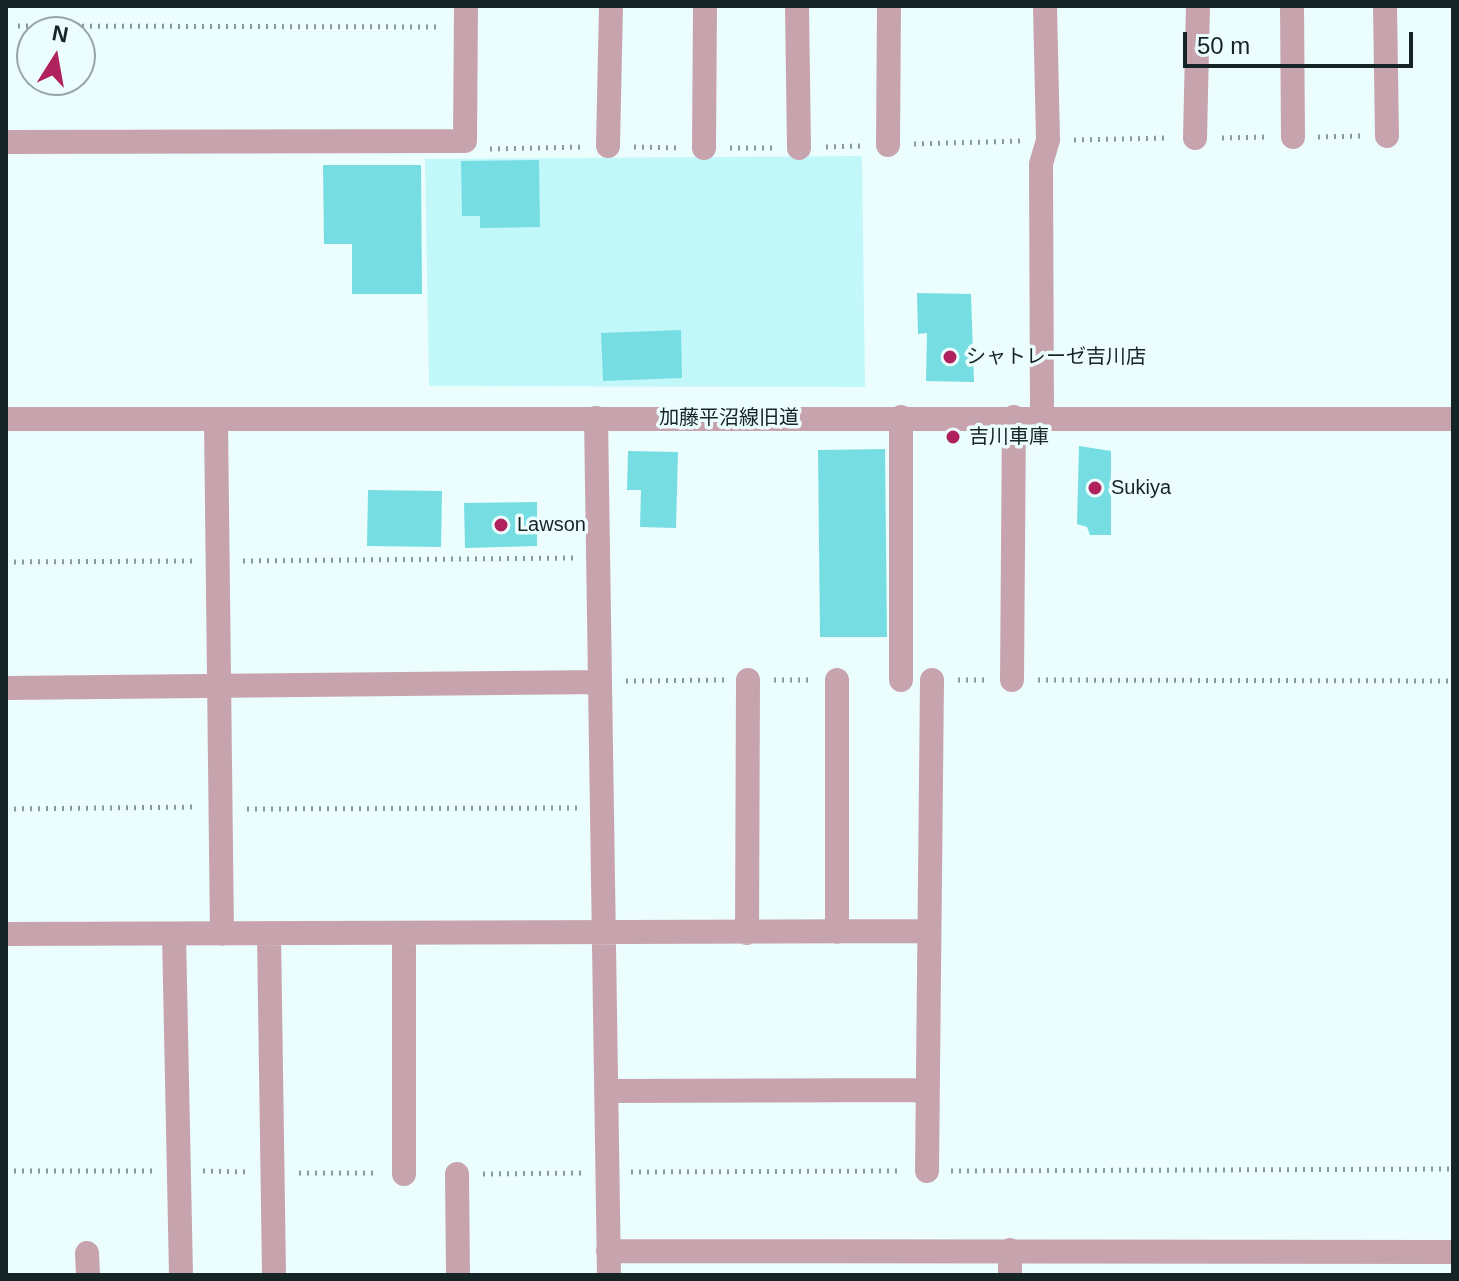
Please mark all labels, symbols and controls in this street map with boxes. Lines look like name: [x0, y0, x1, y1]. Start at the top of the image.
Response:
north arrow: [16, 16, 96, 96]
scale bar: [1187, 16, 1417, 66]
text: N: [50, 20, 70, 48]
text: 50 m: [1197, 32, 1250, 59]
place label: シャトレーゼ吉川店: [966, 345, 1146, 369]
marker: シャトレーゼ吉川店: [941, 348, 959, 366]
street label: 加藤平沼線旧道: [659, 406, 799, 430]
place label: 吉川車庫: [969, 425, 1049, 449]
marker: 吉川車庫: [944, 428, 962, 446]
place label: Sukiya: [1111, 476, 1171, 500]
marker: Sukiya: [1086, 479, 1104, 497]
place label: Lawson: [517, 513, 586, 537]
marker: Lawson: [492, 516, 510, 534]

